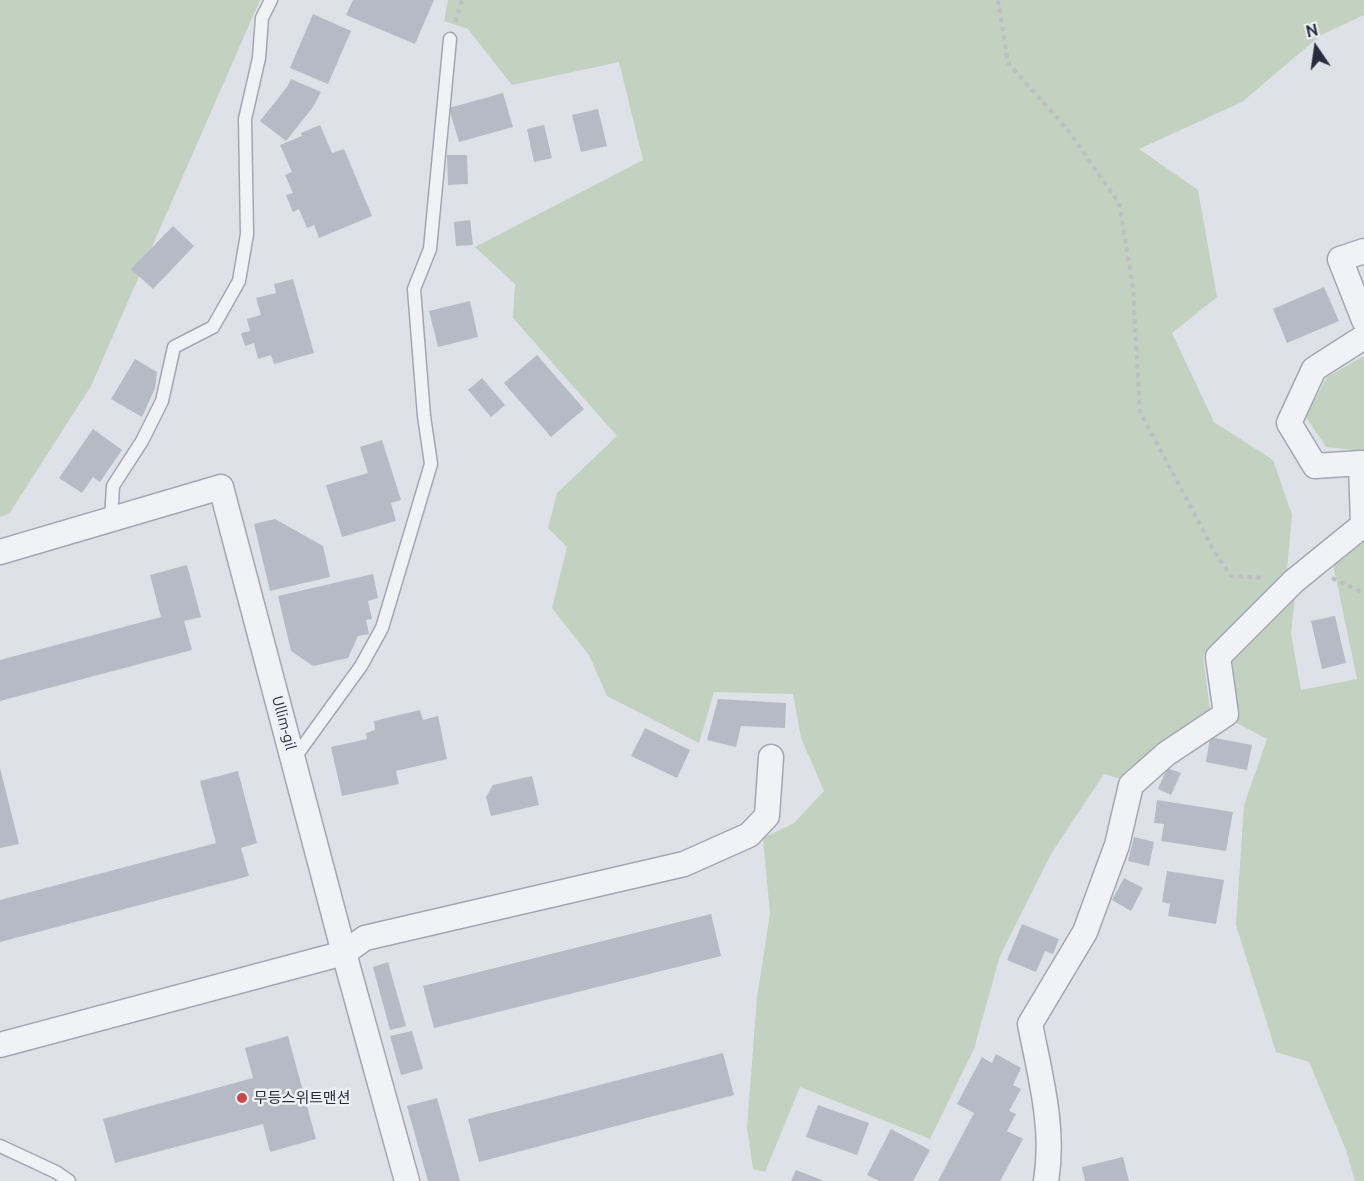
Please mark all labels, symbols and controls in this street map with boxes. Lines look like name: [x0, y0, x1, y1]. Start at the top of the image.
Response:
north arrow: [1286, 18, 1346, 78]
text: N: [1304, 20, 1320, 41]
street label: Ullim-gil: [268, 694, 300, 752]
place label: 무등스위트맨션: [254, 1089, 351, 1107]
marker: 무등스위트맨션: [235, 1091, 249, 1105]

